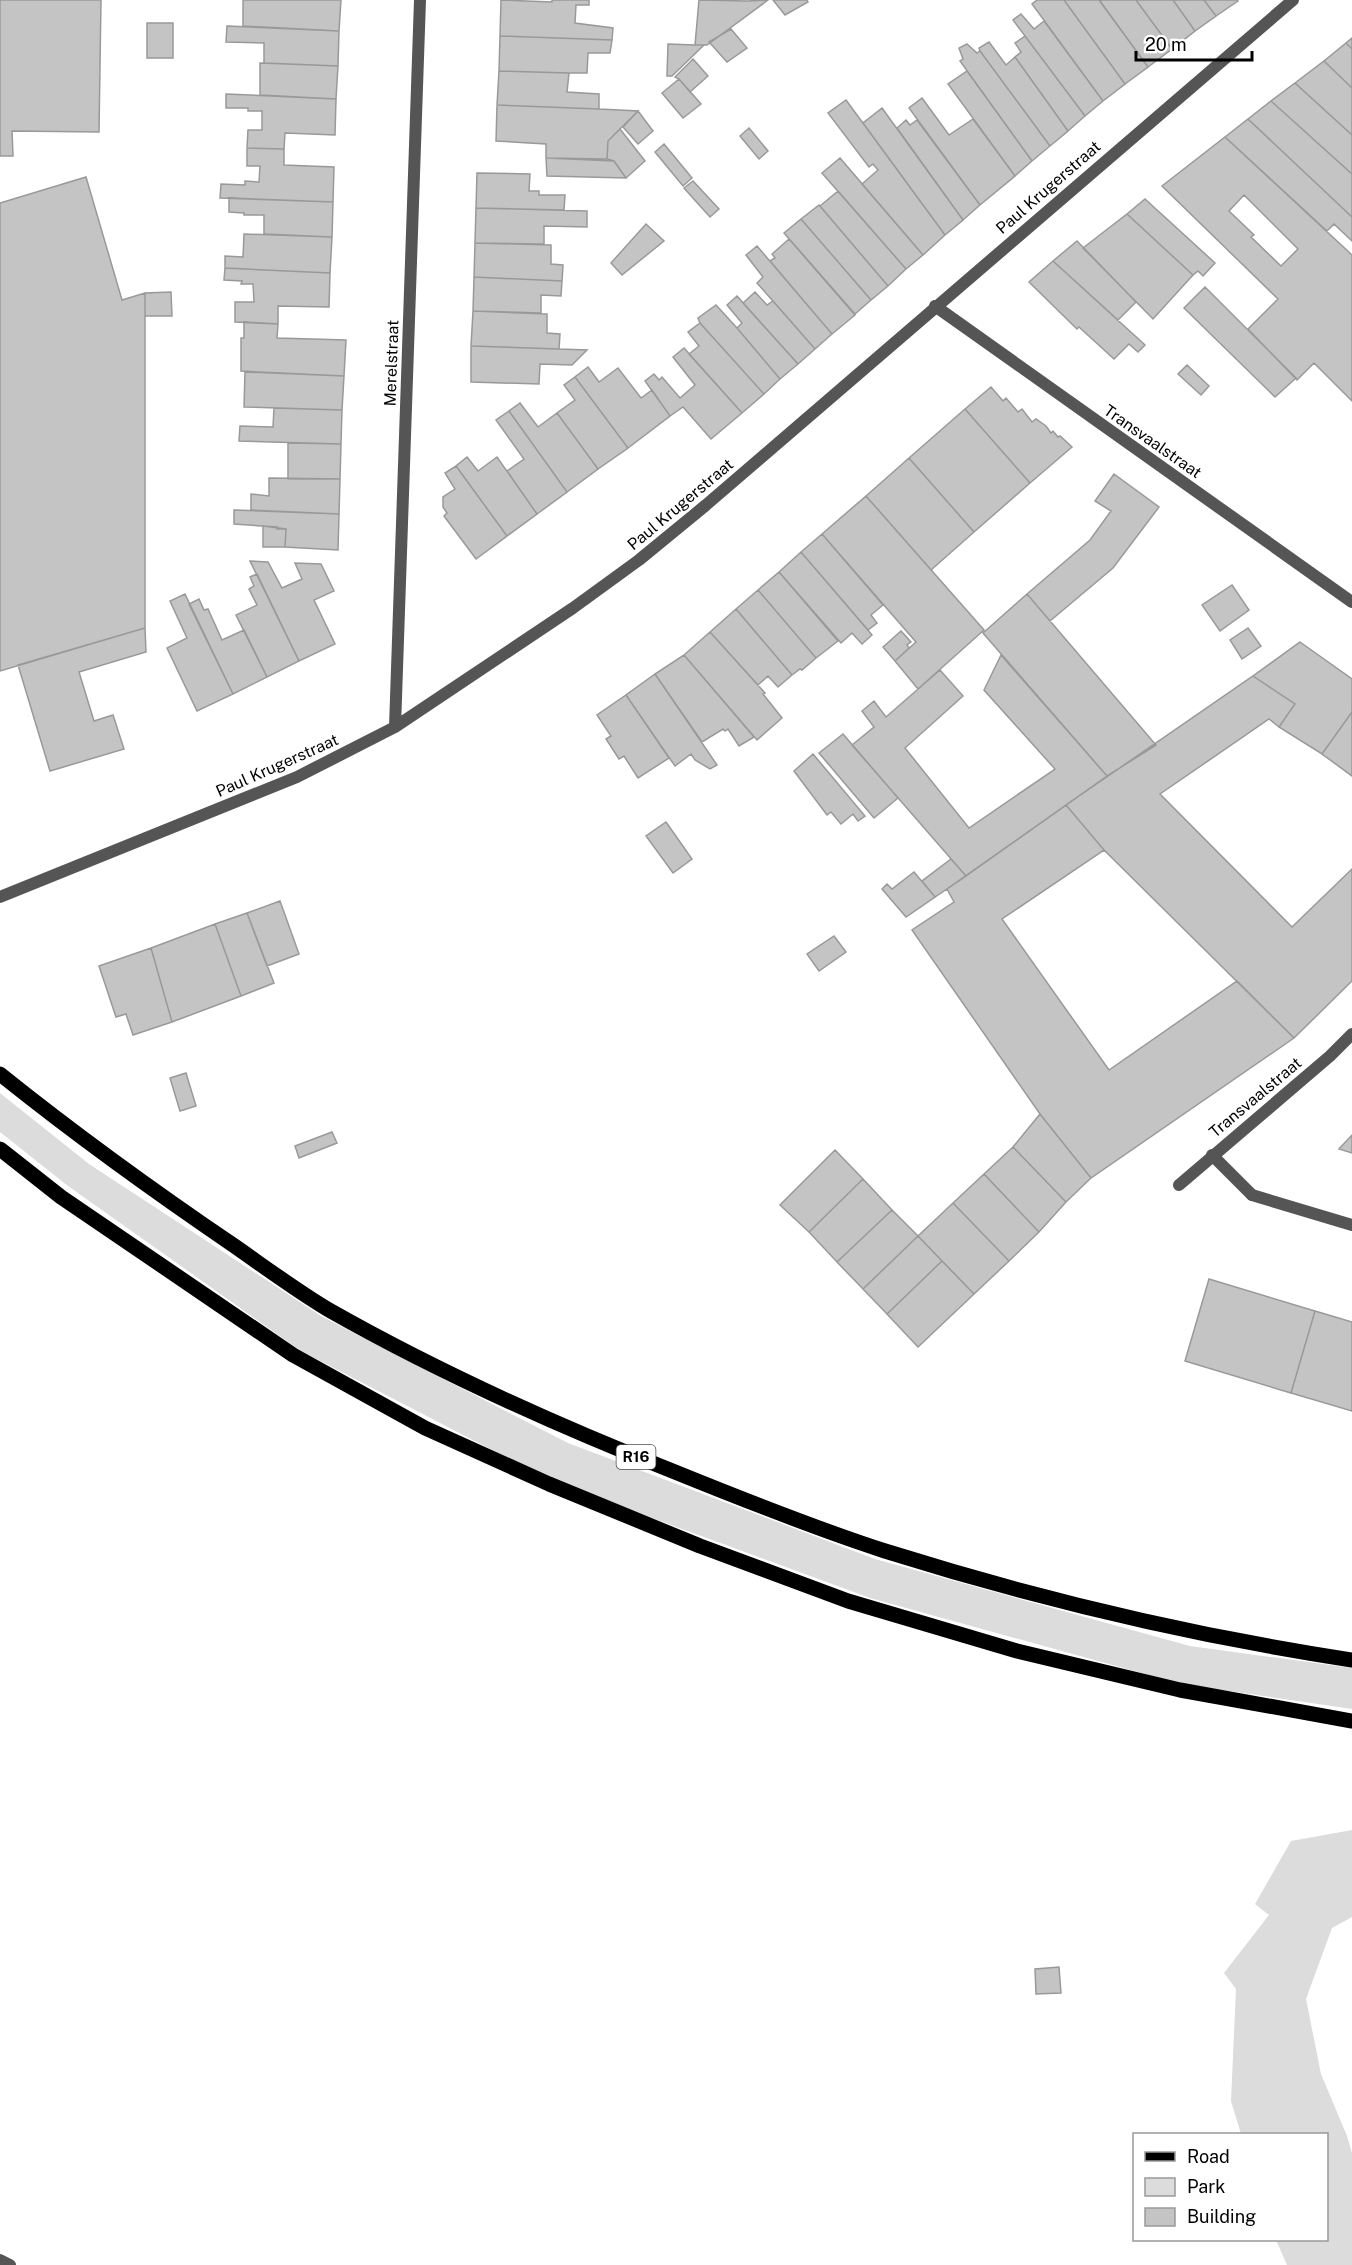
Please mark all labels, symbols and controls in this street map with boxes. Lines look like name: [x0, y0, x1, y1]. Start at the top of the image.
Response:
scale bar: [1136, 24, 1252, 62]
text: 20 m: [1145, 34, 1187, 55]
street label: Paul Krugerstraat: [992, 137, 1104, 238]
street label: Merelstraat: [380, 319, 403, 407]
street label: Transvaalstraat: [1100, 401, 1205, 482]
street label: Paul Krugerstraat: [624, 455, 737, 554]
street label: Paul Krugerstraat: [213, 730, 341, 801]
street label: Transvaalstraat: [1205, 1053, 1305, 1142]
road number: R16: [616, 1445, 656, 1469]
legend: [1133, 2133, 1328, 2241]
text: Road: [1187, 2146, 1230, 2167]
text: Park: [1187, 2176, 1225, 2197]
text: Building: [1187, 2206, 1256, 2227]

